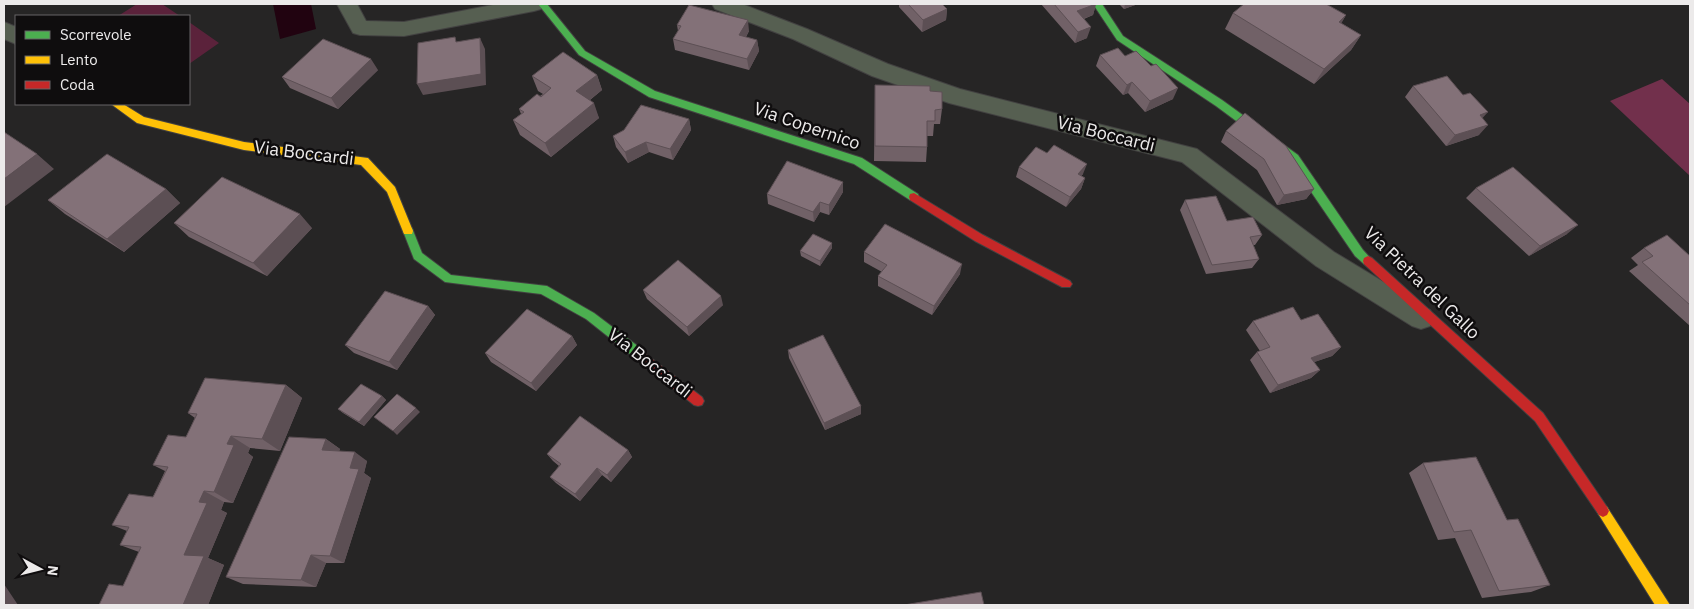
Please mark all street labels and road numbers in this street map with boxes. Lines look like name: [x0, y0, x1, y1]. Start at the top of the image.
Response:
street label: Via Copernico: [751, 97, 864, 155]
street label: Via Boccardi: [1055, 110, 1158, 157]
street label: Via Boccardi: [253, 135, 355, 170]
street label: Via Pietra del Gallo: [1359, 221, 1485, 344]
street label: Via Boccardi: [604, 323, 697, 403]

